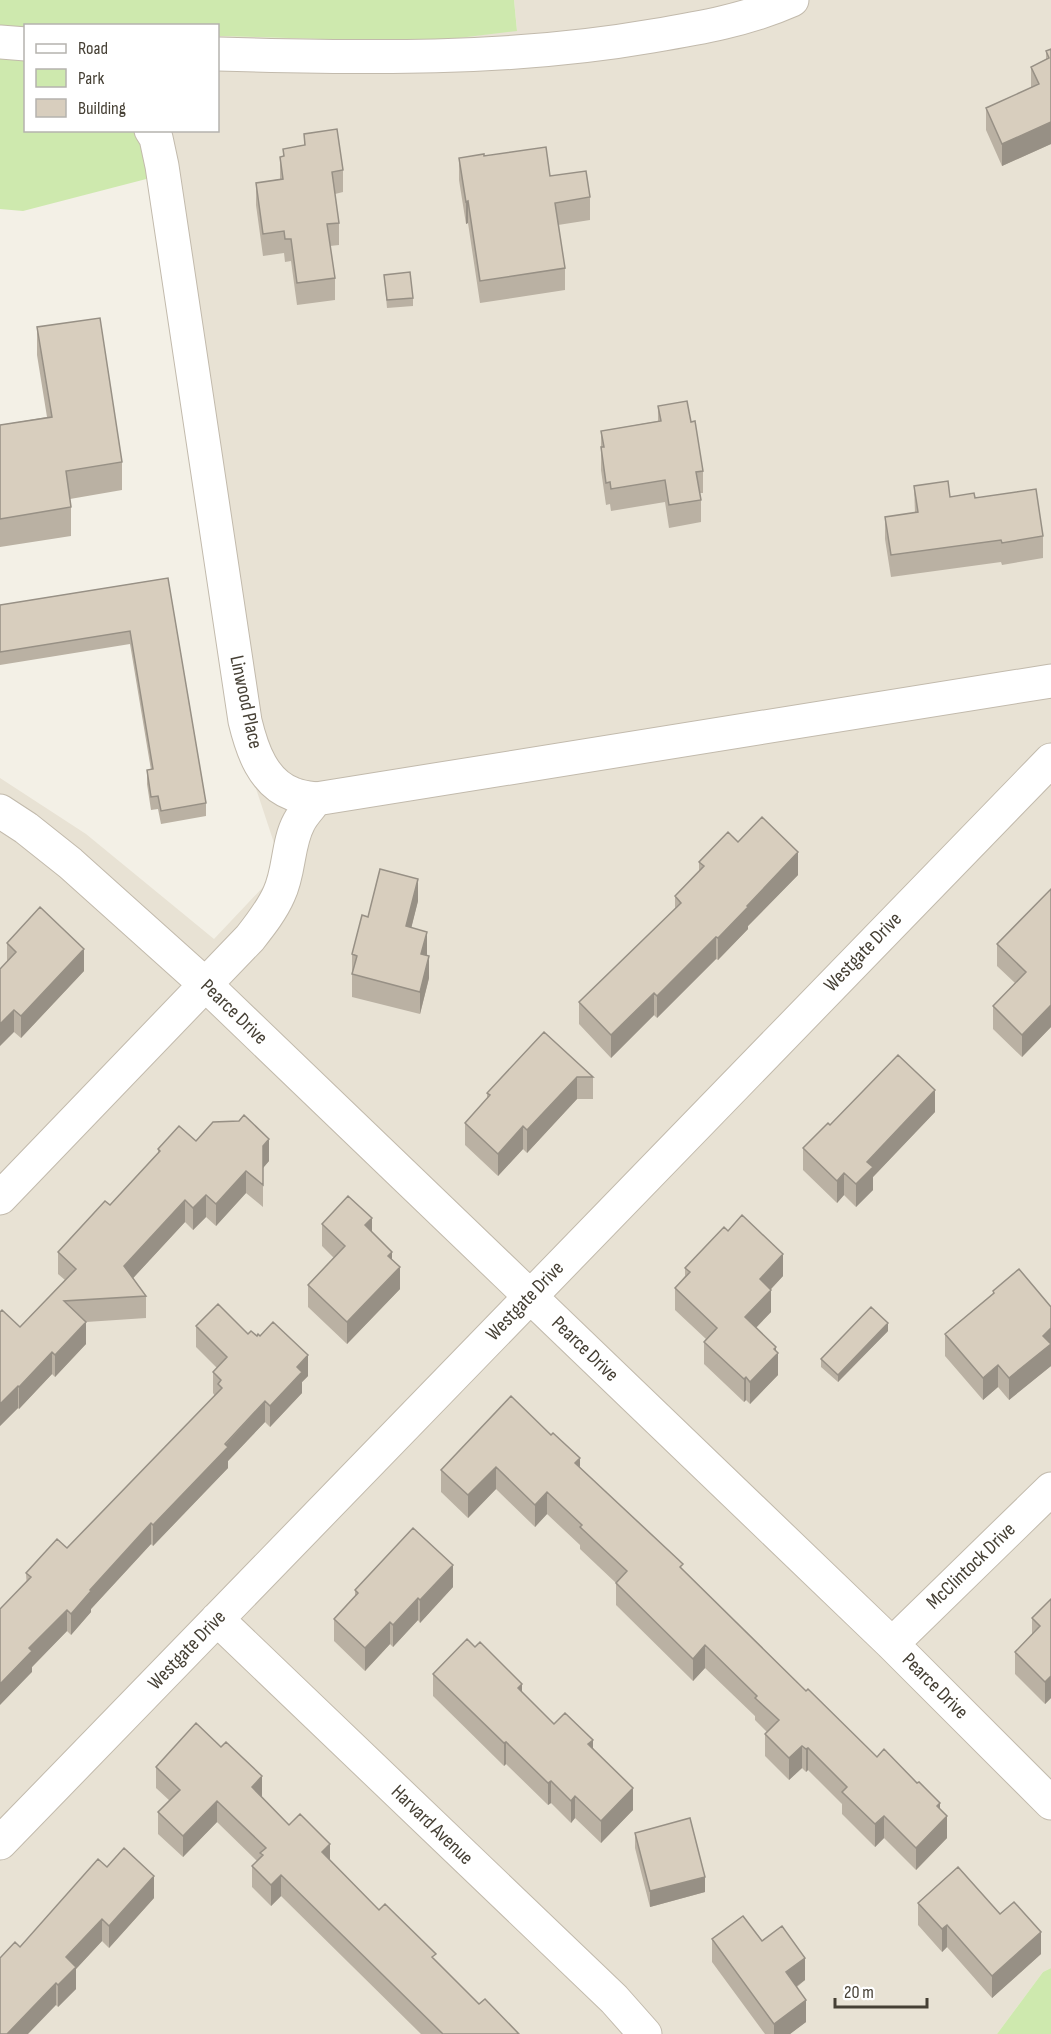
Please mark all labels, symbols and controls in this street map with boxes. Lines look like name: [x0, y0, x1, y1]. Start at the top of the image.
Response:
legend: [24, 24, 219, 132]
text: Road: [78, 38, 108, 59]
text: Park: [78, 68, 104, 89]
text: Building: [78, 98, 126, 119]
street label: Linwood Place: [224, 653, 268, 751]
street label: Westgate Drive: [819, 907, 907, 997]
street label: Pearce Drive: [196, 974, 272, 1050]
street label: Westgate Drive: [481, 1256, 569, 1346]
street label: Pearce Drive: [547, 1311, 623, 1387]
street label: McClintock Drive: [922, 1518, 1020, 1614]
street label: Westgate Drive: [143, 1605, 231, 1695]
street label: Pearce Drive: [897, 1648, 973, 1724]
street label: Harvard Avenue: [386, 1780, 478, 1870]
scale bar: [835, 1971, 926, 2009]
text: 20 m: [844, 1982, 874, 2003]

